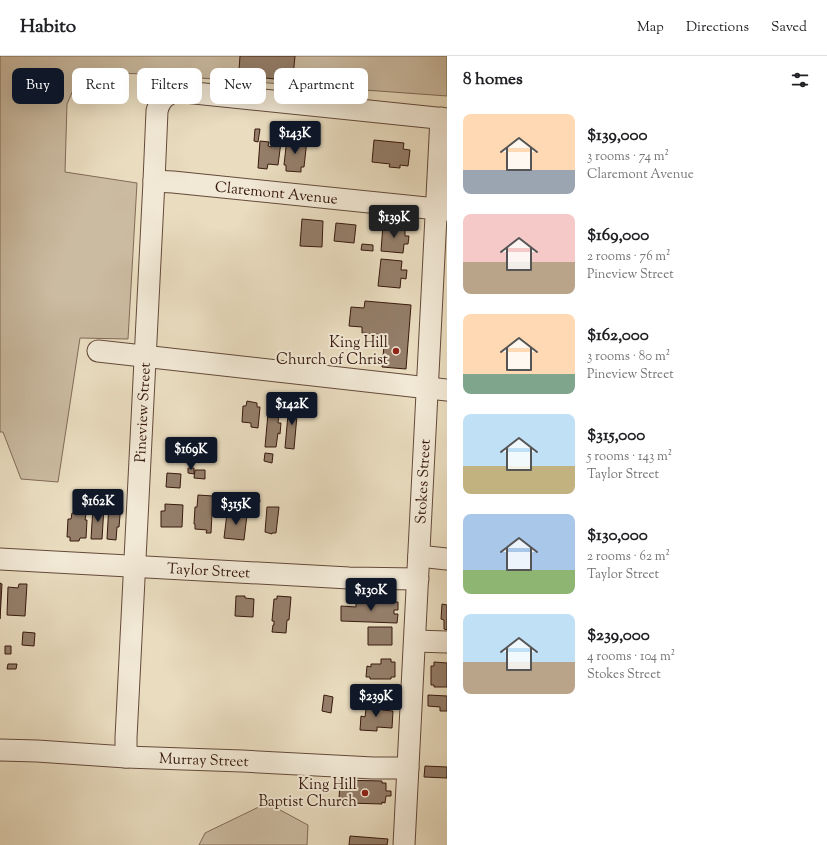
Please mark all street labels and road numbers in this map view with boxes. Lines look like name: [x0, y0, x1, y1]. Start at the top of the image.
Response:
street label: Claremont Avenue: [214, 177, 339, 211]
street label: Pineview Street: [131, 362, 157, 463]
street label: Stokes Street: [411, 439, 437, 525]
street label: Taylor Street: [166, 559, 251, 585]
street label: Murray Street: [159, 749, 249, 773]

